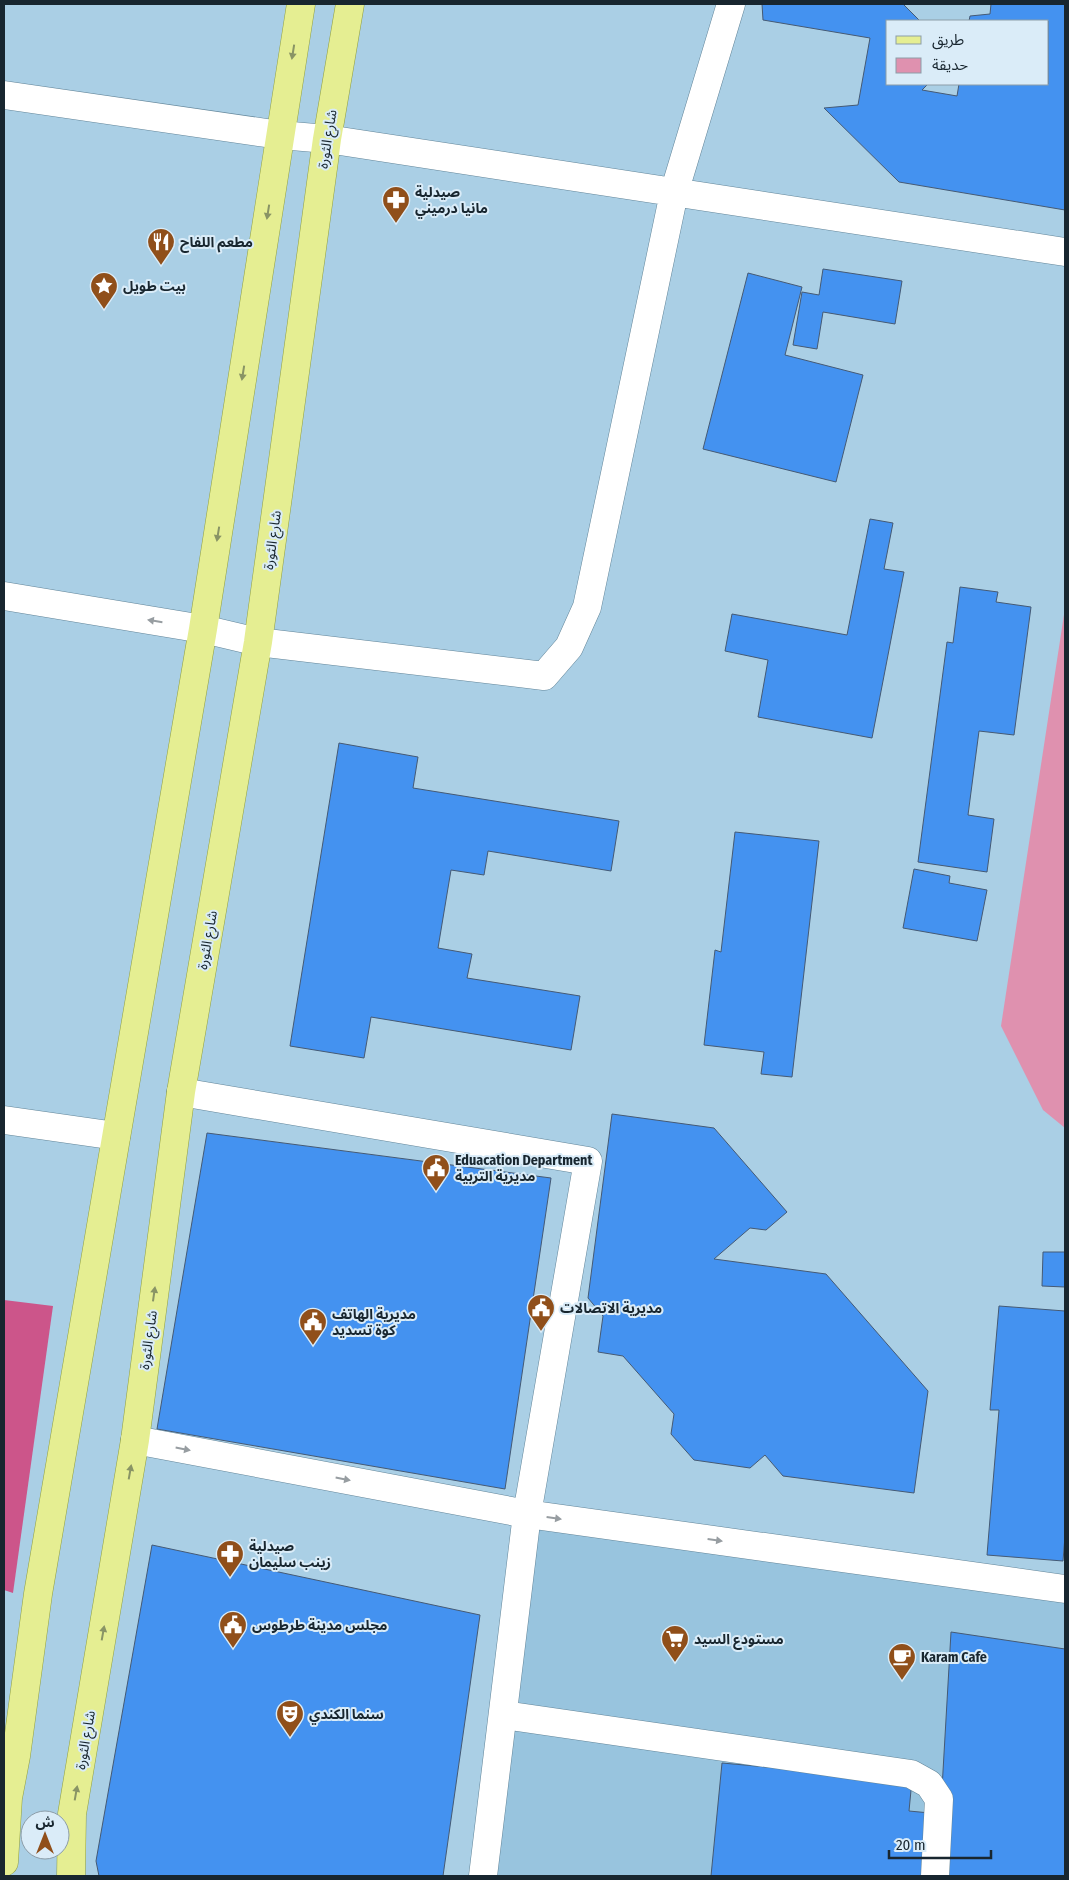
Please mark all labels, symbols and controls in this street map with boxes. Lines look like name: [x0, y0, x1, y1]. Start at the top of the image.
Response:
legend: [886, 20, 1049, 85]
text: طريق: [932, 31, 964, 50]
one-way arrow: [289, 44, 297, 60]
text: حديقة: [932, 56, 968, 74]
street label: شارع الثورة: [314, 108, 343, 170]
place label: صيدلية مانيا درميني: [415, 184, 488, 219]
pharmacy icon: صيدلية مانيا درميني: [381, 185, 411, 224]
one-way arrow: [264, 205, 272, 221]
restaurant icon: مطعم اللفاح: [146, 227, 176, 266]
place label: مطعم اللفاح: [180, 234, 253, 253]
place icon: بيت طويل: [89, 271, 119, 310]
place label: بيت طويل: [123, 278, 186, 295]
one-way arrow: [238, 365, 246, 381]
street label: شارع الثورة: [260, 509, 287, 571]
one-way arrow: [213, 526, 221, 542]
one-way arrow: [146, 616, 162, 624]
street label: شارع الثورة: [194, 909, 223, 971]
place label: Eduacation Department مديرية التربية: [455, 1152, 593, 1185]
public building icon: Eduacation Department مديرية التربية: [421, 1153, 451, 1192]
one-way arrow: [151, 1286, 159, 1302]
public building icon: مديرية الاتصالات: [526, 1293, 556, 1332]
place label: مديرية الاتصالات: [560, 1300, 662, 1317]
place label: مديرية الهاتف كوة تسديد: [332, 1306, 416, 1339]
public building icon: مديرية الهاتف كوة تسديد: [298, 1307, 328, 1346]
street label: شارع الثورة: [136, 1309, 163, 1371]
one-way arrow: [175, 1446, 191, 1454]
one-way arrow: [126, 1464, 134, 1480]
one-way arrow: [335, 1476, 351, 1484]
one-way arrow: [546, 1514, 562, 1522]
one-way arrow: [707, 1536, 723, 1544]
place label: صيدلية زينب سليمان: [249, 1538, 331, 1571]
pharmacy icon: صيدلية زينب سليمان: [215, 1539, 245, 1578]
public building icon: مجلس مدينة طرطوس: [218, 1610, 248, 1649]
place label: مجلس مدينة طرطوس: [252, 1617, 387, 1634]
one-way arrow: [99, 1624, 107, 1640]
supermarket icon: مستودع السيد: [660, 1624, 690, 1663]
place label: مستودع السيد: [694, 1631, 784, 1650]
cafe icon: Karam Cafe: [887, 1642, 917, 1681]
place label: Karam Cafe: [921, 1649, 987, 1666]
theatre icon: سنما الكندي: [275, 1699, 305, 1738]
place label: سنما الكندي: [309, 1706, 384, 1725]
street label: شارع الثورة: [72, 1709, 101, 1771]
one-way arrow: [72, 1784, 80, 1800]
north arrow: [20, 1810, 70, 1860]
text: ش: [35, 1814, 55, 1831]
scale bar: [889, 1828, 992, 1860]
text: 20 m: [896, 1836, 926, 1854]

